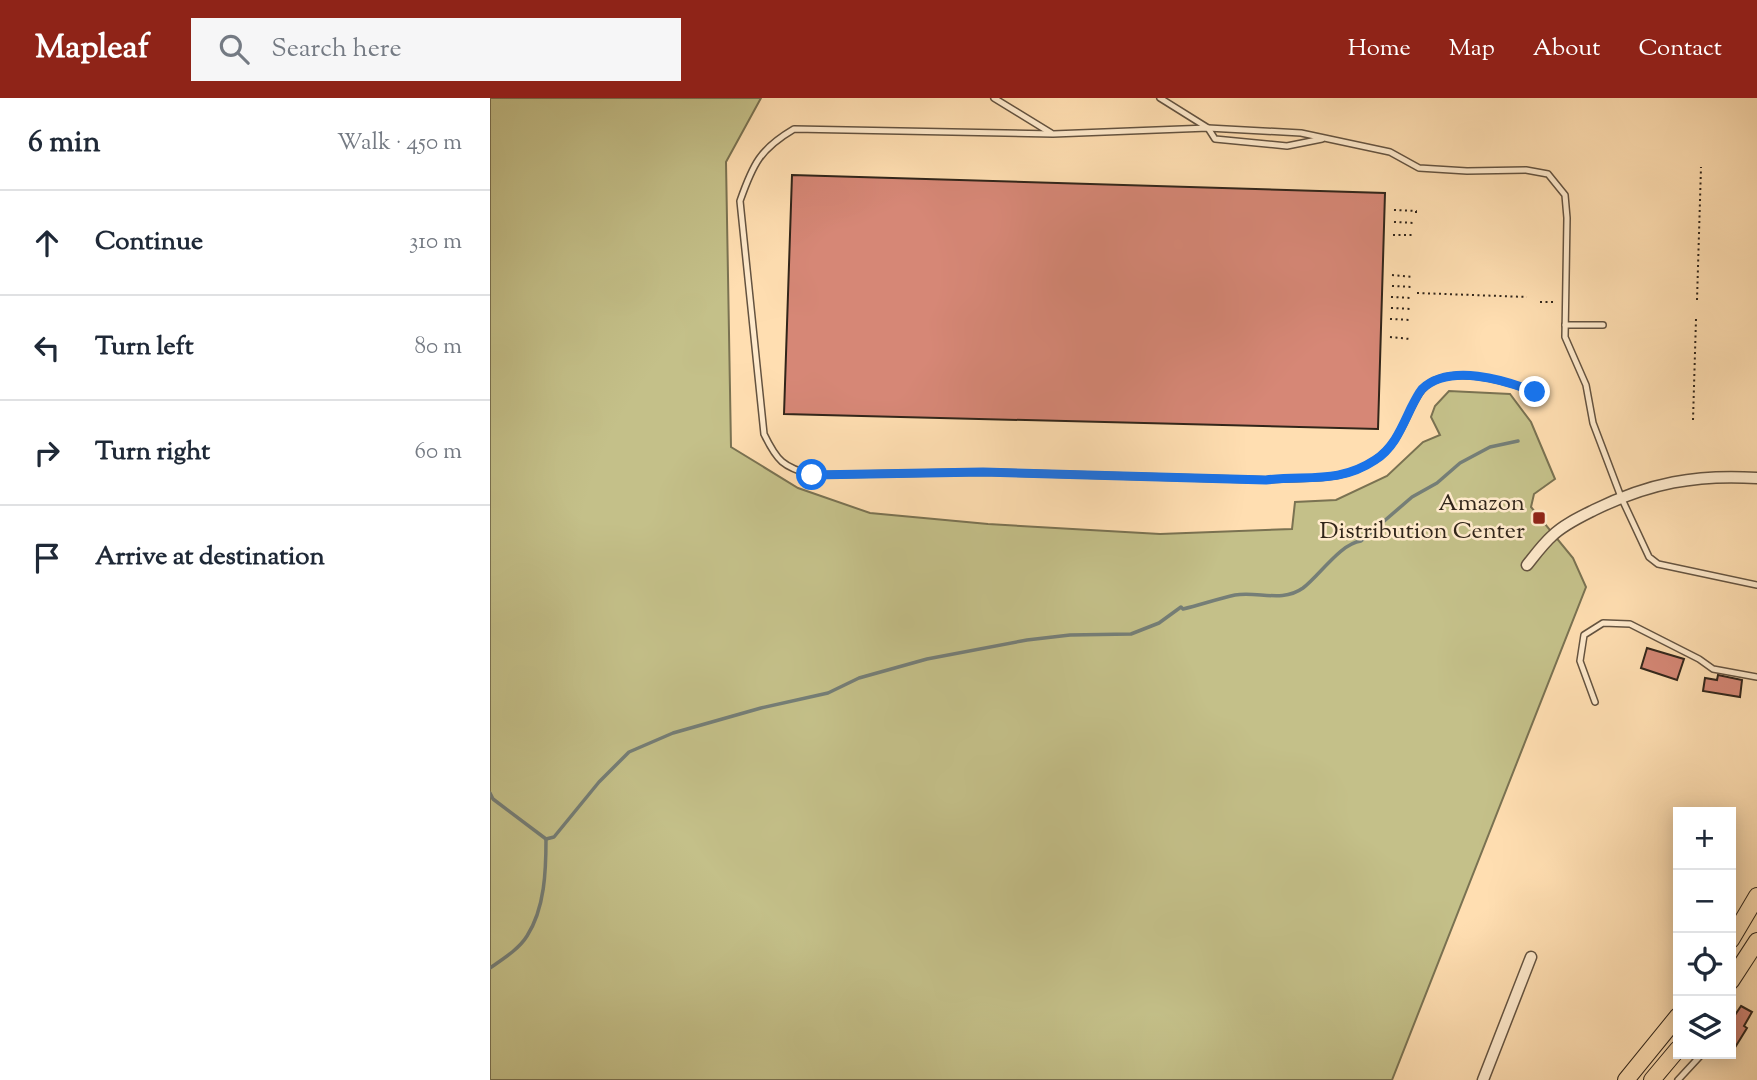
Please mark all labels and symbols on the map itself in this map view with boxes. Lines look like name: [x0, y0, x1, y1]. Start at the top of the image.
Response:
route end: [1519, 376, 1550, 407]
route start: [796, 459, 827, 490]
place label: Amazon Distribution Center: [1319, 487, 1525, 549]
marker: Amazon Distribution Center: [1531, 510, 1547, 526]

